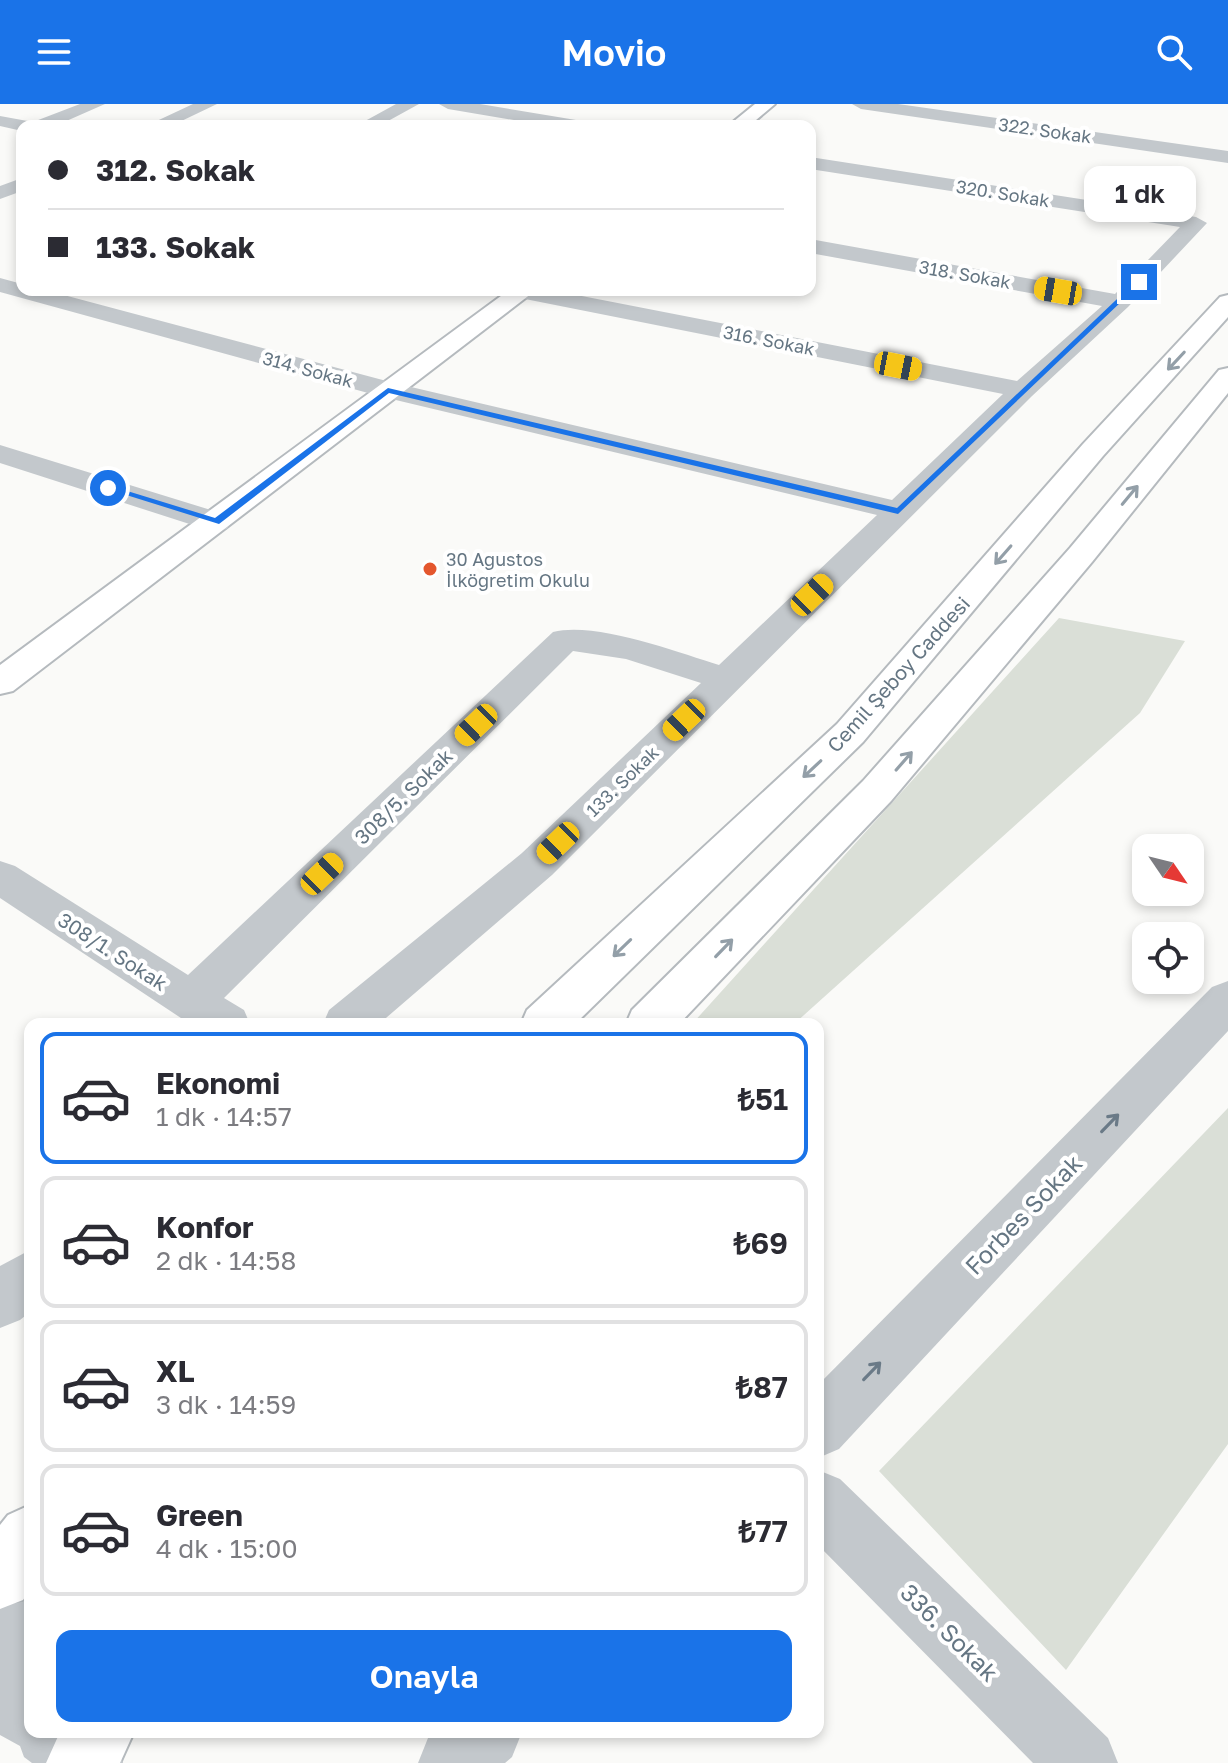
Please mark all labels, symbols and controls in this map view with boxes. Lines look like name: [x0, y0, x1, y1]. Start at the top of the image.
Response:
icon: menu: [32, 30, 76, 74]
icon: search: [1152, 30, 1196, 74]
text: Movio: [562, 31, 666, 74]
street label: 322. Sokak: [997, 113, 1093, 147]
text: 312. Sokak: [96, 152, 255, 188]
callout: 1 dk: [1083, 166, 1195, 222]
street label: 320. Sokak: [955, 175, 1051, 211]
text: 1 dk: [1115, 178, 1165, 209]
text: 133. Sokak: [96, 229, 255, 265]
street label: 318. Sokak: [917, 255, 1013, 293]
route end: [1121, 264, 1157, 300]
car: [1032, 275, 1084, 307]
street label: 316. Sokak: [721, 320, 817, 360]
street label: 314. Sokak: [260, 346, 356, 392]
car: [872, 350, 924, 382]
one-way arrow: [1168, 350, 1186, 370]
route start: [90, 470, 126, 506]
one-way arrow: [1121, 485, 1139, 505]
one-way arrow: [994, 544, 1012, 564]
place label: 30 Ağustos İlköğretim Okulu: [446, 548, 590, 591]
marker: 30 Ağustos İlköğretim Okulu: [421, 560, 439, 578]
car: [786, 570, 838, 620]
street label: Cemil Şeboy Caddesi: [822, 591, 974, 757]
car: [658, 695, 710, 745]
car: [450, 700, 502, 750]
street label: 133. Sokak: [581, 741, 663, 821]
street label: 308/5. Sokak: [349, 743, 457, 849]
one-way arrow: [894, 751, 912, 771]
one-way arrow: [802, 760, 822, 778]
car: [532, 818, 584, 868]
north arrow: [1132, 834, 1204, 906]
map controls: [1132, 834, 1204, 994]
car: [296, 849, 348, 899]
street label: 308/1. Sokak: [54, 907, 172, 995]
button: locate: [1132, 922, 1204, 994]
one-way arrow: [613, 938, 633, 957]
one-way arrow: [714, 938, 733, 958]
icon: car: [60, 1062, 132, 1134]
text: Ekonomi: [156, 1065, 280, 1101]
text: ₺51: [738, 1081, 788, 1117]
text: 1 dk · 14:57: [156, 1101, 292, 1132]
one-way arrow: [1101, 1113, 1120, 1133]
street label: Forbes Sokak: [959, 1148, 1087, 1280]
icon: car: [60, 1206, 132, 1278]
text: Konfor: [156, 1209, 254, 1245]
text: ₺69: [733, 1225, 788, 1261]
text: 2 dk · 14:58: [156, 1245, 296, 1276]
icon: car: [60, 1350, 132, 1422]
text: XL: [156, 1353, 195, 1389]
one-way arrow: [862, 1362, 881, 1381]
text: ₺87: [736, 1369, 788, 1405]
text: 3 dk · 14:59: [156, 1389, 296, 1420]
icon: car: [60, 1494, 132, 1566]
text: Green: [156, 1497, 243, 1533]
text: ₺77: [738, 1513, 788, 1549]
text: 4 dk · 15:00: [156, 1533, 298, 1564]
street label: 336. Sokak: [895, 1577, 1005, 1687]
button: Onayla: [56, 1630, 792, 1722]

